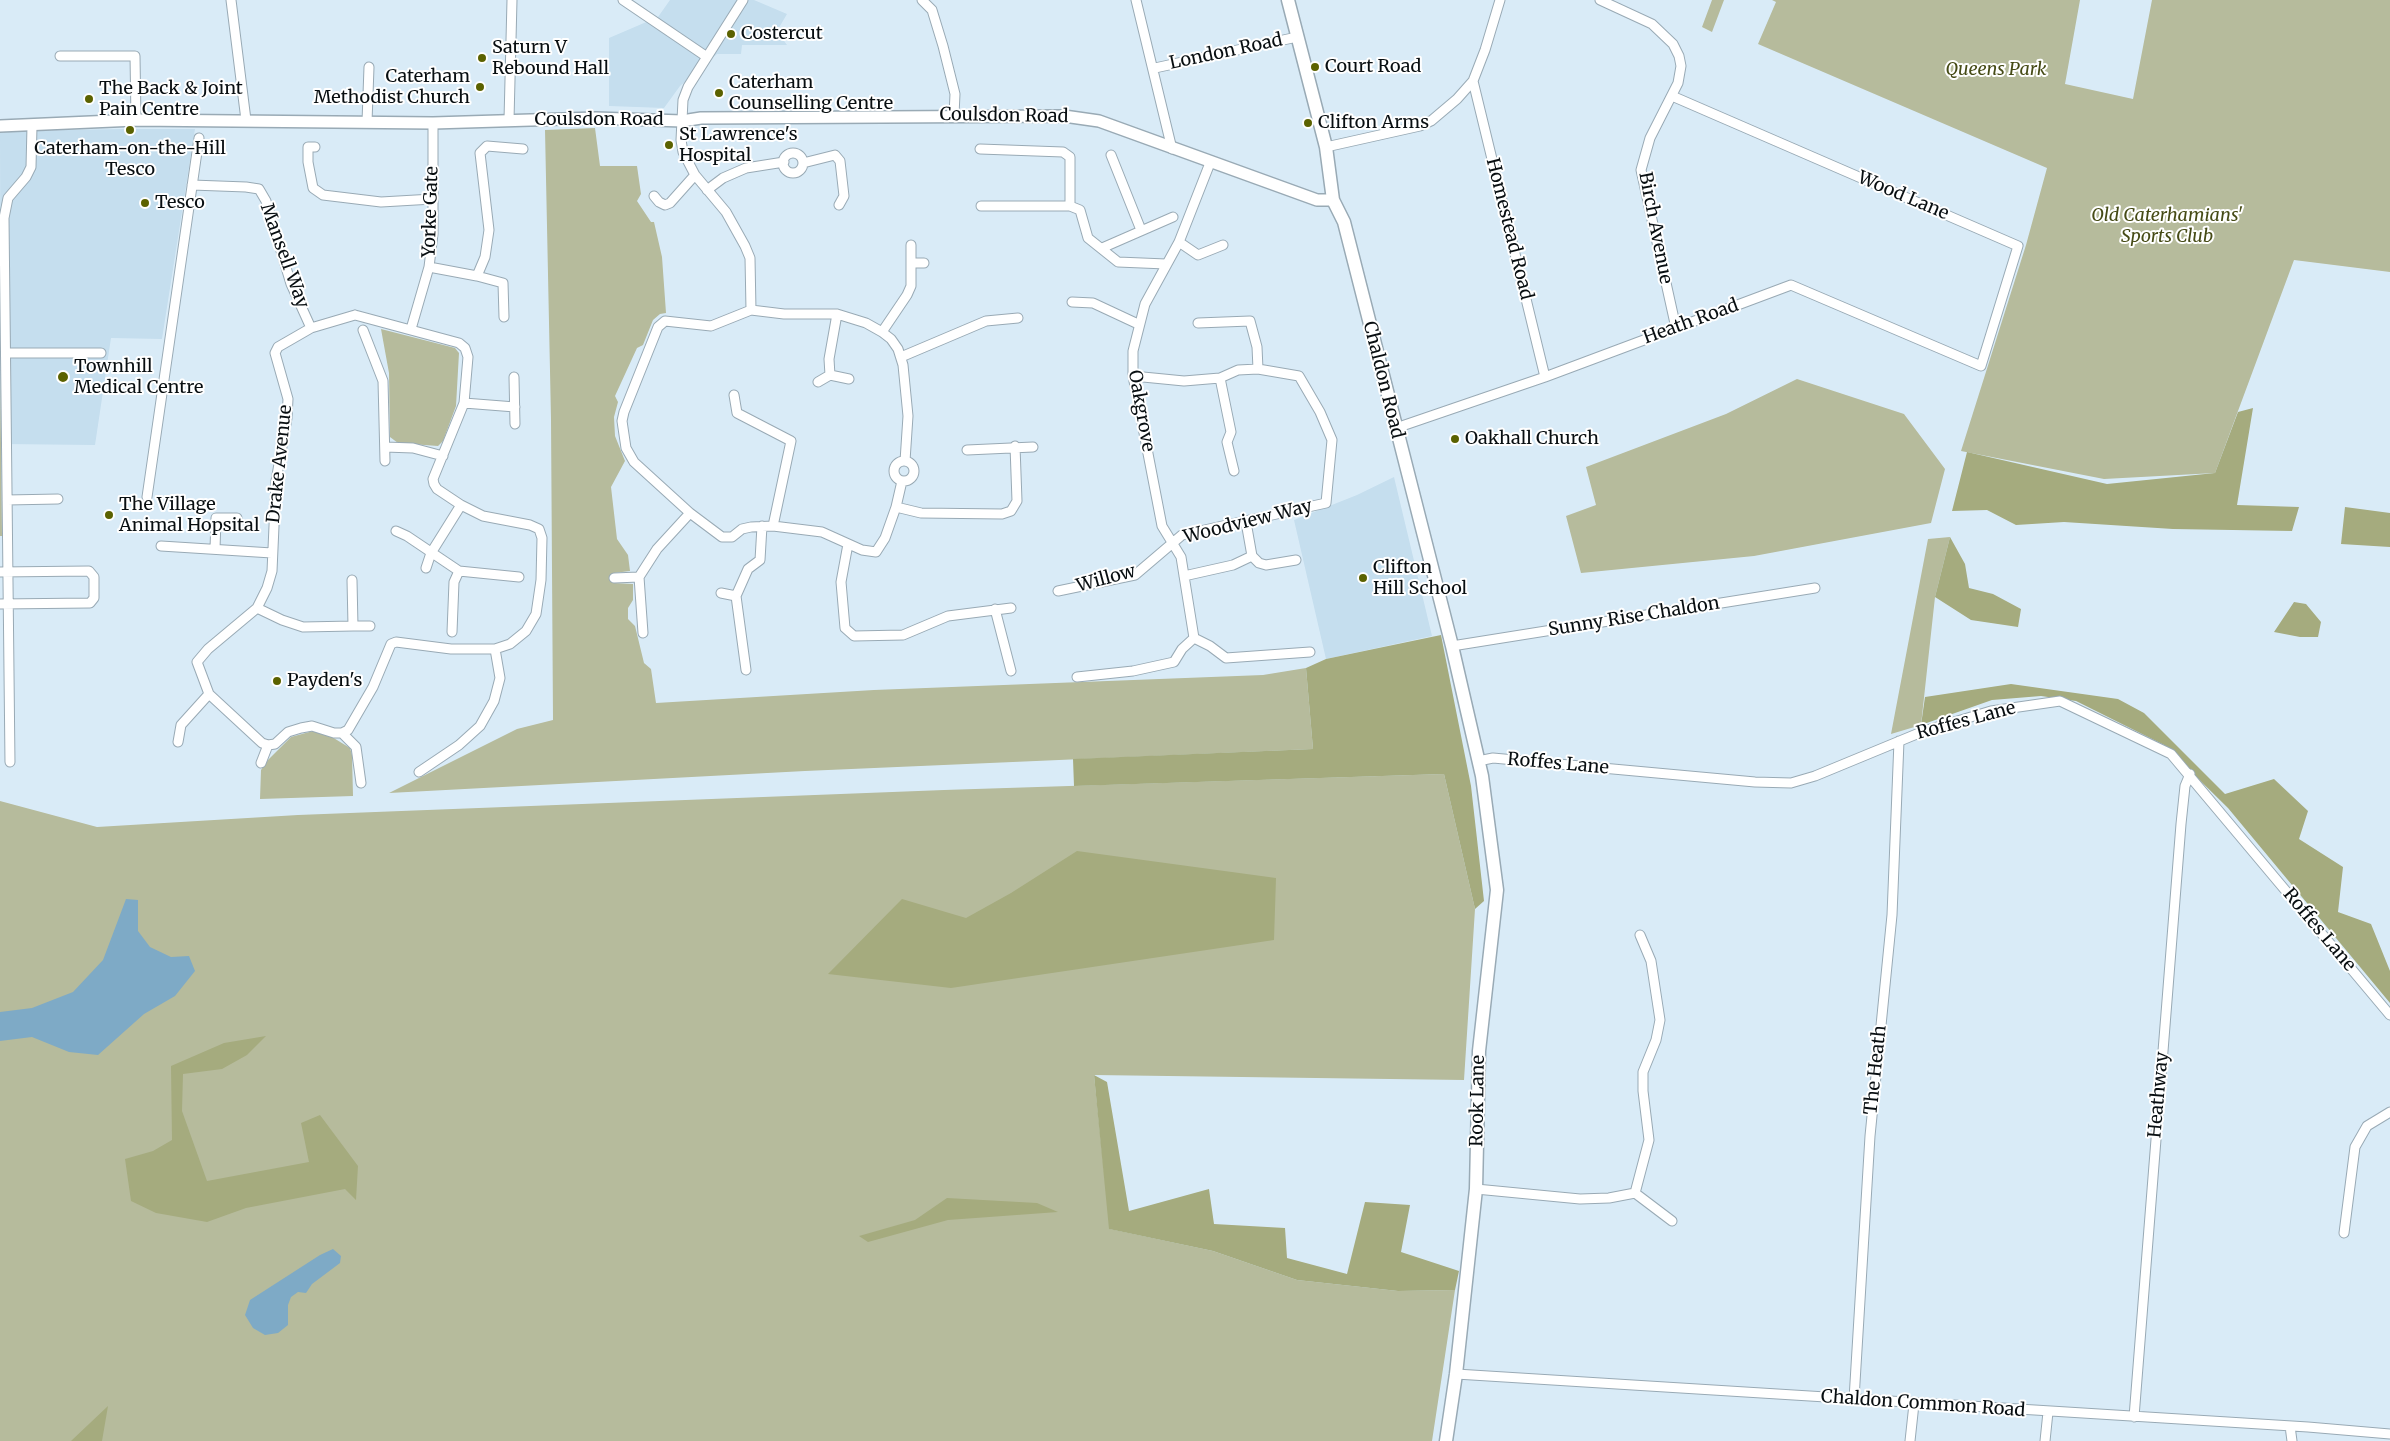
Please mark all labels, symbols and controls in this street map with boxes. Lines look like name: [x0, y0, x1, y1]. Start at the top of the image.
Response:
place label: Costercut: [741, 23, 823, 45]
marker: Costercut: [725, 28, 737, 40]
street label: London Road: [1167, 29, 1285, 75]
place label: Saturn V Rebound Hall: [492, 37, 609, 80]
marker: Saturn V Rebound Hall: [476, 52, 488, 64]
place label: Court Road: [1325, 56, 1421, 78]
park label: Queens Park: [1945, 59, 2047, 81]
marker: Court Road: [1309, 61, 1321, 73]
place label: Caterham Methodist Church: [314, 66, 470, 108]
place label: Caterham Counselling Centre: [729, 72, 893, 115]
place label: The Back & Joint Pain Centre: [99, 78, 243, 120]
marker: Caterham Methodist Church: [474, 81, 486, 93]
marker: Caterham Counselling Centre: [713, 87, 725, 99]
marker: The Back & Joint Pain Centre: [83, 93, 95, 105]
street label: Coulsdon Road: [939, 104, 1069, 128]
street label: Coulsdon Road: [534, 109, 664, 131]
place label: Clifton Arms: [1318, 112, 1429, 134]
marker: Clifton Arms: [1302, 117, 1314, 129]
marker: Caterham-on-the-Hill Tesco: [124, 124, 136, 136]
place label: St Lawrence's Hospital: [679, 124, 797, 166]
place label: Caterham-on-the-Hill Tesco: [34, 138, 226, 180]
marker: St Lawrence's Hospital: [663, 139, 675, 151]
street label: Homestead Road: [1481, 156, 1537, 302]
street label: Yorke Gate: [419, 166, 443, 258]
street label: Wood Lane: [1854, 167, 1952, 225]
street label: Birch Avenue: [1634, 170, 1676, 286]
place label: Tesco: [155, 192, 205, 214]
marker: Tesco: [139, 197, 151, 209]
street label: Mansell Way: [255, 201, 313, 311]
park label: Old Caterhamians' Sports Club: [2091, 205, 2243, 248]
street label: Heath Road: [1640, 295, 1742, 349]
street label: Chaldon Road: [1358, 319, 1408, 441]
place label: Townhill Medical Centre: [74, 356, 203, 398]
street label: Oakgrove: [1123, 369, 1159, 453]
marker: Townhill Medical Centre: [56, 370, 70, 384]
street label: Drake Avenue: [263, 404, 297, 524]
place label: Oakhall Church: [1465, 428, 1599, 450]
marker: Oakhall Church: [1449, 433, 1461, 445]
place label: The Village Animal Hopsital: [119, 494, 259, 536]
street label: Woodview Way: [1181, 496, 1315, 548]
marker: The Village Animal Hopsital: [103, 509, 115, 521]
place label: Clifton Hill School: [1373, 557, 1467, 600]
street label: Willow: [1074, 561, 1138, 597]
marker: Clifton Hill School: [1357, 572, 1369, 584]
street label: Sunny Rise Chaldon: [1547, 593, 1721, 641]
place label: Payden's: [287, 670, 362, 692]
marker: Payden's: [271, 675, 283, 687]
street label: Roffes Lane: [1914, 697, 2018, 745]
street label: Roffes Lane: [1506, 749, 1610, 779]
street label: Roffes Lane: [2278, 884, 2360, 976]
street label: The Heath: [1861, 1024, 1891, 1116]
street label: Heathway: [2144, 1051, 2174, 1139]
street label: Rook Lane: [1466, 1055, 1490, 1147]
street label: Chaldon Common Road: [1820, 1386, 2026, 1422]

